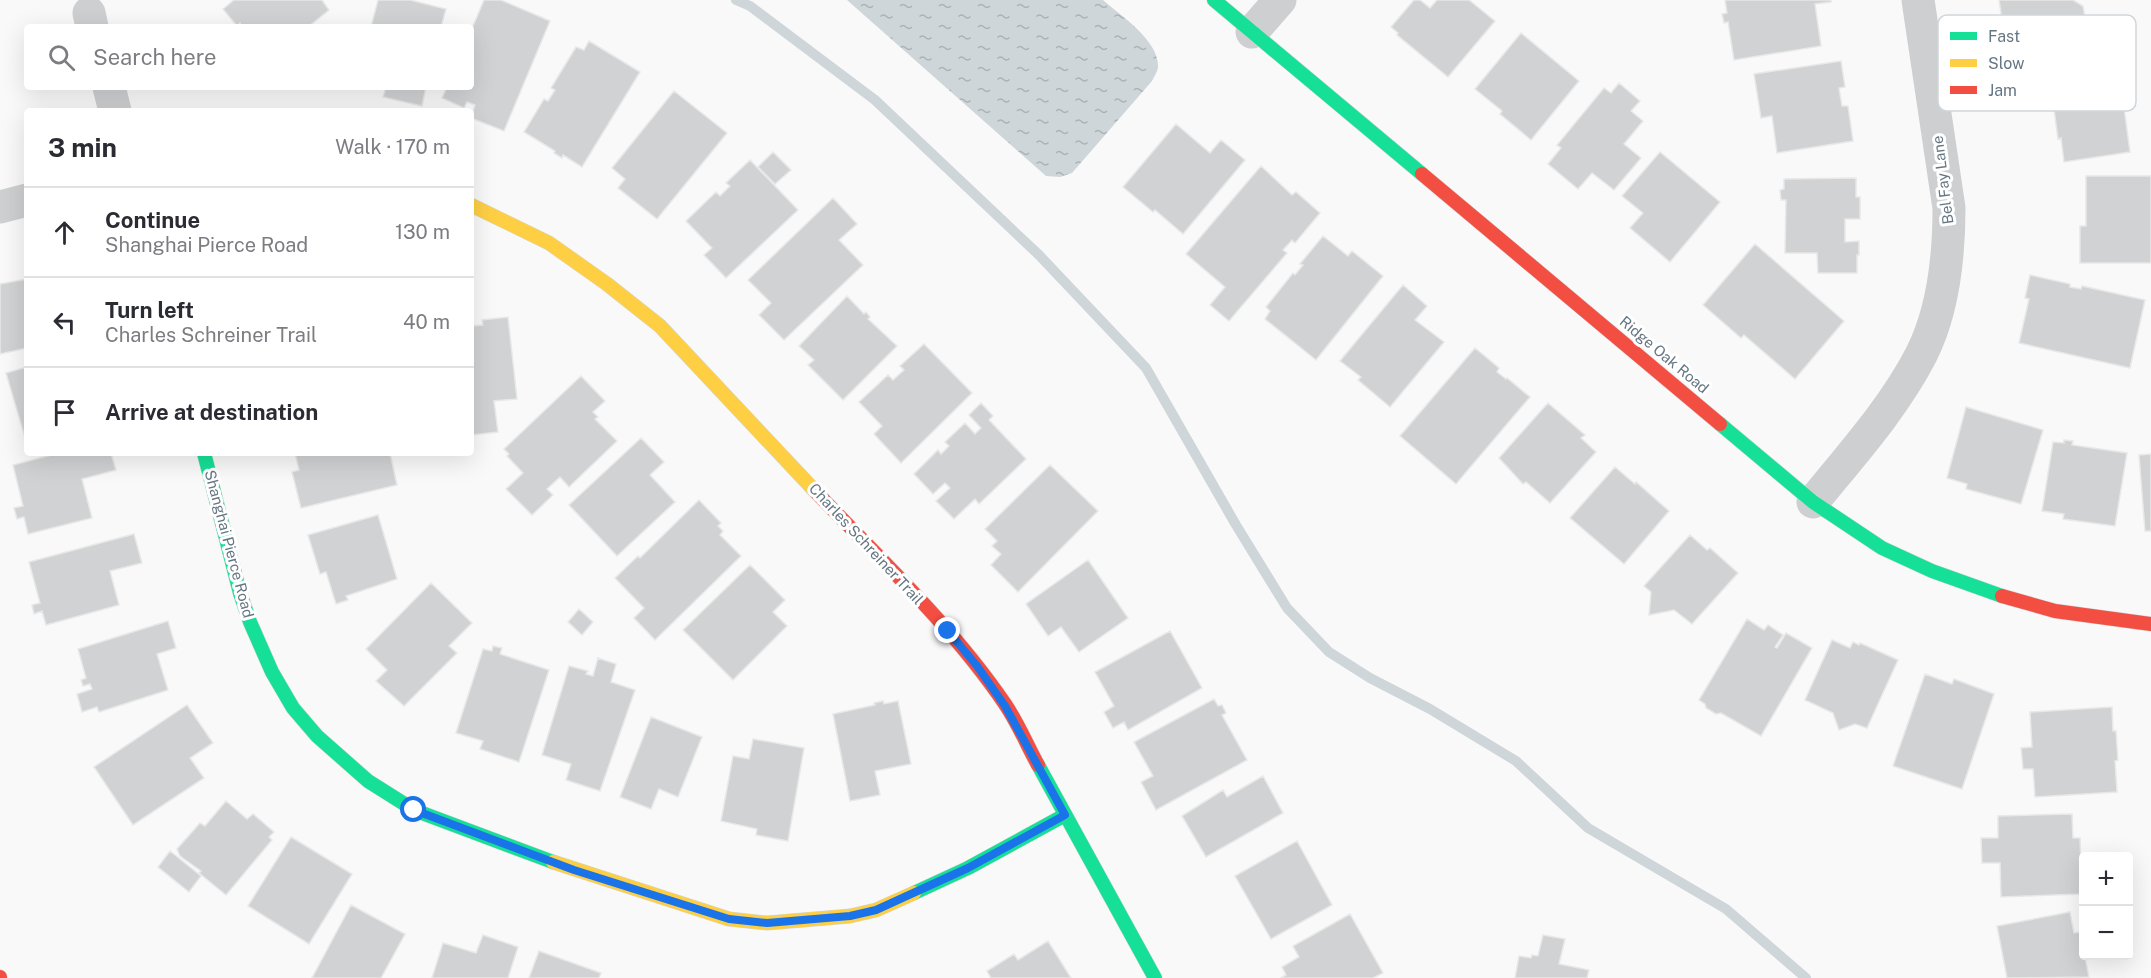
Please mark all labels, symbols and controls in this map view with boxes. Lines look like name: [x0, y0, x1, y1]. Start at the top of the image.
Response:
legend: [1938, 15, 2136, 111]
search box: [24, 24, 474, 90]
text: Fast: [1988, 27, 2020, 46]
icon: search: [45, 41, 78, 74]
text: Search here: [93, 44, 217, 70]
text: Slow: [1988, 54, 2025, 73]
text: Jam: [1988, 81, 2017, 100]
text: 3 min: [48, 132, 117, 163]
text: Walk · 170 m: [335, 135, 450, 159]
street label: Bel Fay Lane: [1929, 135, 1956, 225]
text: Continue: [105, 207, 200, 233]
icon: ahead: [48, 216, 81, 249]
text: 130 m: [395, 220, 450, 244]
text: Shanghai Pierce Road: [105, 233, 308, 257]
text: Turn left: [105, 297, 194, 323]
icon: left: [48, 306, 81, 339]
text: 40 m: [403, 310, 450, 334]
street label: Ridge Oak Road: [1617, 313, 1712, 397]
text: Charles Schreiner Trail: [105, 323, 317, 347]
icon: arrive: [48, 396, 81, 429]
text: Arrive at destination: [105, 399, 318, 425]
street label: Shanghai Pierce Road: [202, 468, 257, 620]
street label: Charles Schreiner Trail: [806, 480, 927, 608]
route end: [934, 617, 960, 643]
route start: [400, 796, 426, 822]
map controls: [2079, 852, 2133, 960]
button: +: [2079, 852, 2133, 906]
button: −: [2079, 906, 2133, 960]

